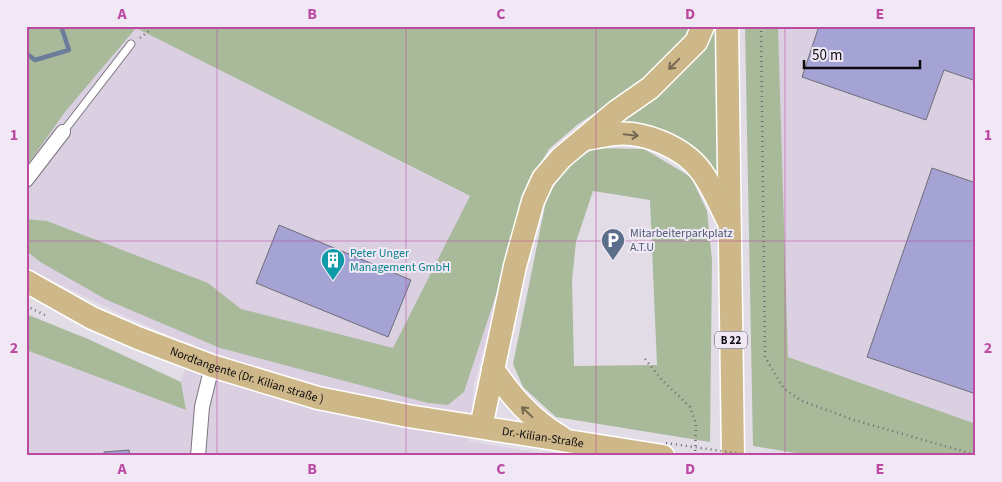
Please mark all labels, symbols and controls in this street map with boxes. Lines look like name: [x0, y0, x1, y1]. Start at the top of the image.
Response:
text: A: [116, 3, 127, 25]
text: B: [307, 3, 317, 25]
text: C: [496, 3, 506, 25]
text: D: [685, 3, 695, 25]
text: E: [876, 3, 884, 25]
scale bar: [804, 38, 921, 70]
text: 50 m: [812, 45, 842, 66]
one-way arrow: [667, 58, 680, 70]
text: 1: [10, 124, 18, 146]
text: 1: [984, 124, 992, 146]
one-way arrow: [623, 130, 639, 140]
place label: Mitarbeiterparkplatz A.T.U: [630, 225, 733, 256]
parking icon: Mitarbeiterparkplatz A.T.U: [600, 227, 626, 261]
place label: Peter Unger Management GmbH: [350, 245, 450, 276]
building icon: Peter Unger Management GmbH: [320, 247, 346, 281]
road number: B 22: [715, 332, 747, 348]
text: 2: [10, 337, 18, 359]
text: 2: [984, 337, 992, 359]
street label: Nordtangente (Dr. Kilian straße ): [167, 343, 325, 408]
one-way arrow: [521, 406, 533, 418]
street label: Dr.-Kilian-Straße: [501, 423, 585, 452]
text: A: [116, 458, 127, 480]
text: B: [307, 458, 317, 480]
text: C: [496, 458, 506, 480]
text: D: [685, 458, 695, 480]
text: E: [876, 458, 884, 480]

